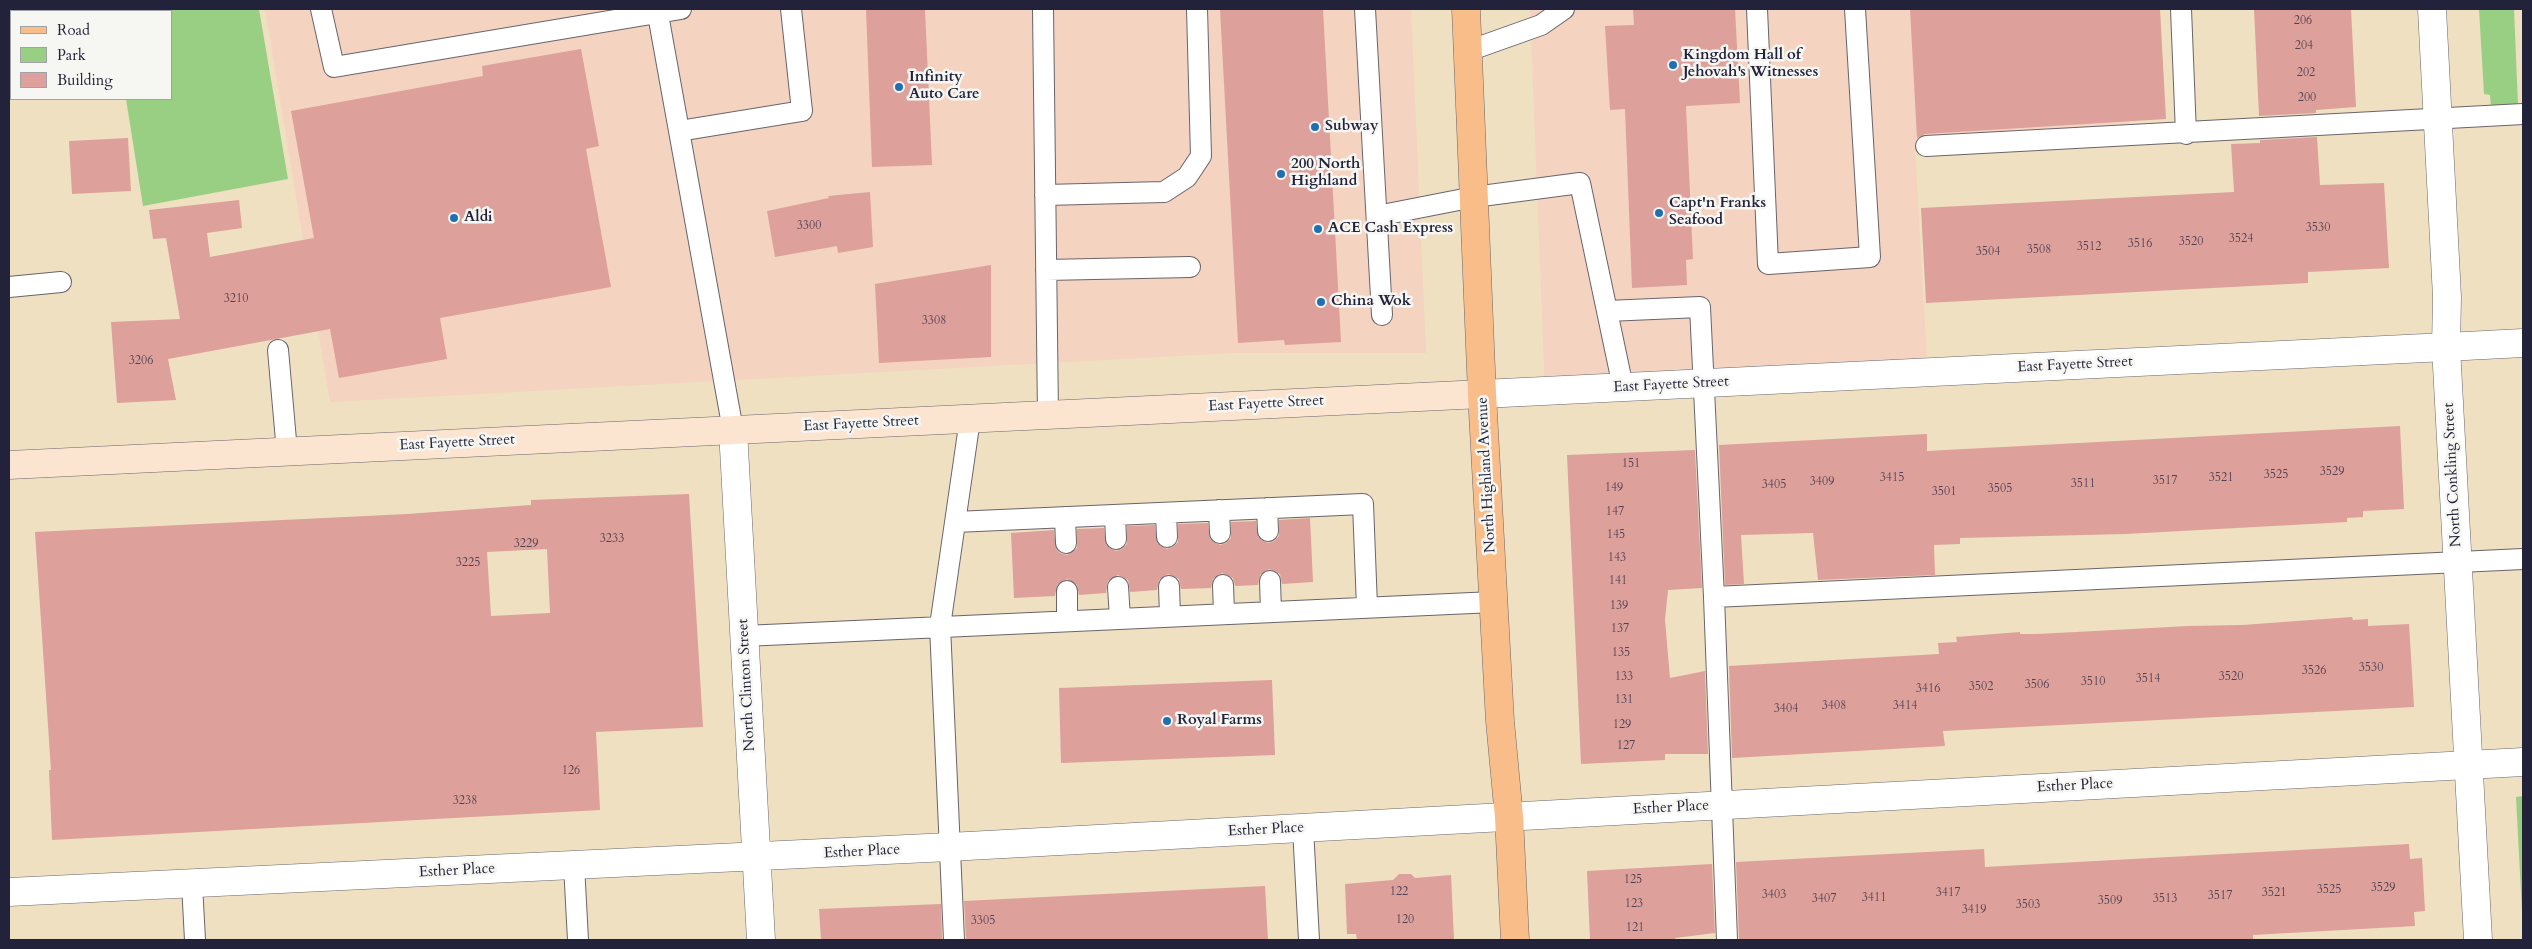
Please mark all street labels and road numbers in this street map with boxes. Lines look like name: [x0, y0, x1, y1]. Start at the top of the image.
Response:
street label: East Fayette Street: [2017, 353, 2133, 377]
street label: East Fayette Street: [1613, 373, 1729, 397]
street label: East Fayette Street: [1208, 392, 1324, 416]
street label: North Highland Avenue: [1474, 397, 1500, 553]
street label: North Conkling Street: [2440, 402, 2466, 548]
street label: East Fayette Street: [803, 412, 919, 436]
street label: East Fayette Street: [399, 431, 515, 455]
street label: North Clinton Street: [735, 618, 759, 752]
street label: Esther Place: [2036, 775, 2114, 797]
street label: Esther Place: [1632, 797, 1710, 819]
street label: Esther Place: [1227, 819, 1305, 841]
street label: Esther Place: [823, 841, 901, 863]
street label: Esther Place: [418, 860, 496, 882]

